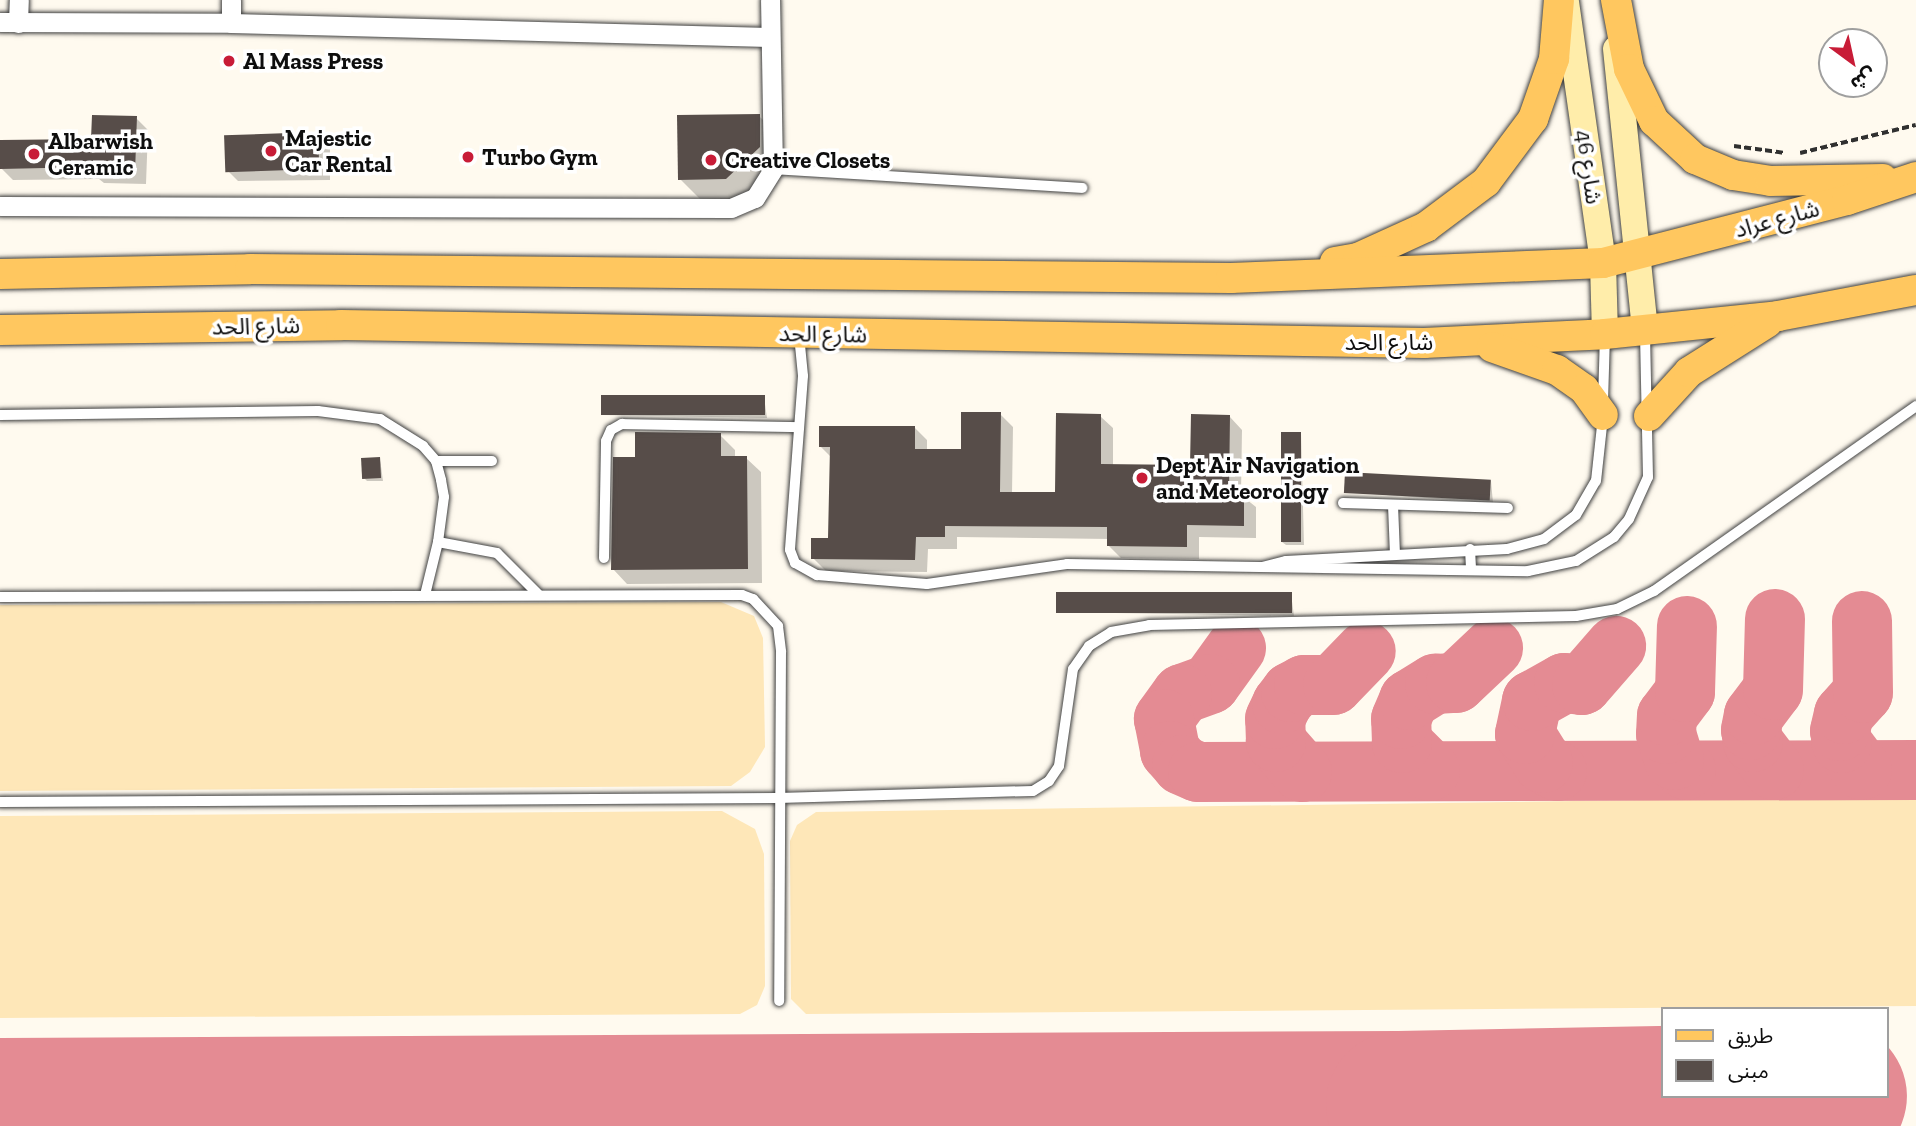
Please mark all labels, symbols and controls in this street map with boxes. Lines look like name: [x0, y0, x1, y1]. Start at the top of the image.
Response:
north arrow: [1818, 28, 1888, 98]
place label: Al Mass Press: [243, 47, 383, 75]
marker: Al Mass Press: [221, 53, 237, 69]
text: ش: [1846, 63, 1881, 96]
place label: Majestic Car Rental: [285, 124, 393, 178]
place label: Albarwish Ceramic: [48, 127, 153, 181]
street label: شارع 46: [1570, 128, 1608, 206]
marker: Majestic Car Rental: [263, 143, 279, 159]
place label: Turbo Gym: [482, 143, 598, 171]
marker: Albarwish Ceramic: [26, 146, 42, 162]
place label: Creative Closets: [725, 146, 890, 174]
marker: Turbo Gym: [460, 149, 476, 165]
marker: Creative Closets: [703, 152, 719, 168]
street label: شارع عراد: [1732, 194, 1822, 244]
street label: شارع الحد: [212, 311, 300, 341]
street label: شارع الحد: [779, 319, 867, 349]
street label: شارع الحد: [1345, 328, 1433, 356]
place label: Dept Air Navigation and Meteorology: [1156, 451, 1360, 505]
marker: Dept Air Navigation and Meteorology: [1134, 470, 1150, 486]
legend: [1660, 1007, 1888, 1098]
text: طريق: [1728, 1023, 1773, 1048]
text: مبنى: [1728, 1058, 1769, 1083]

